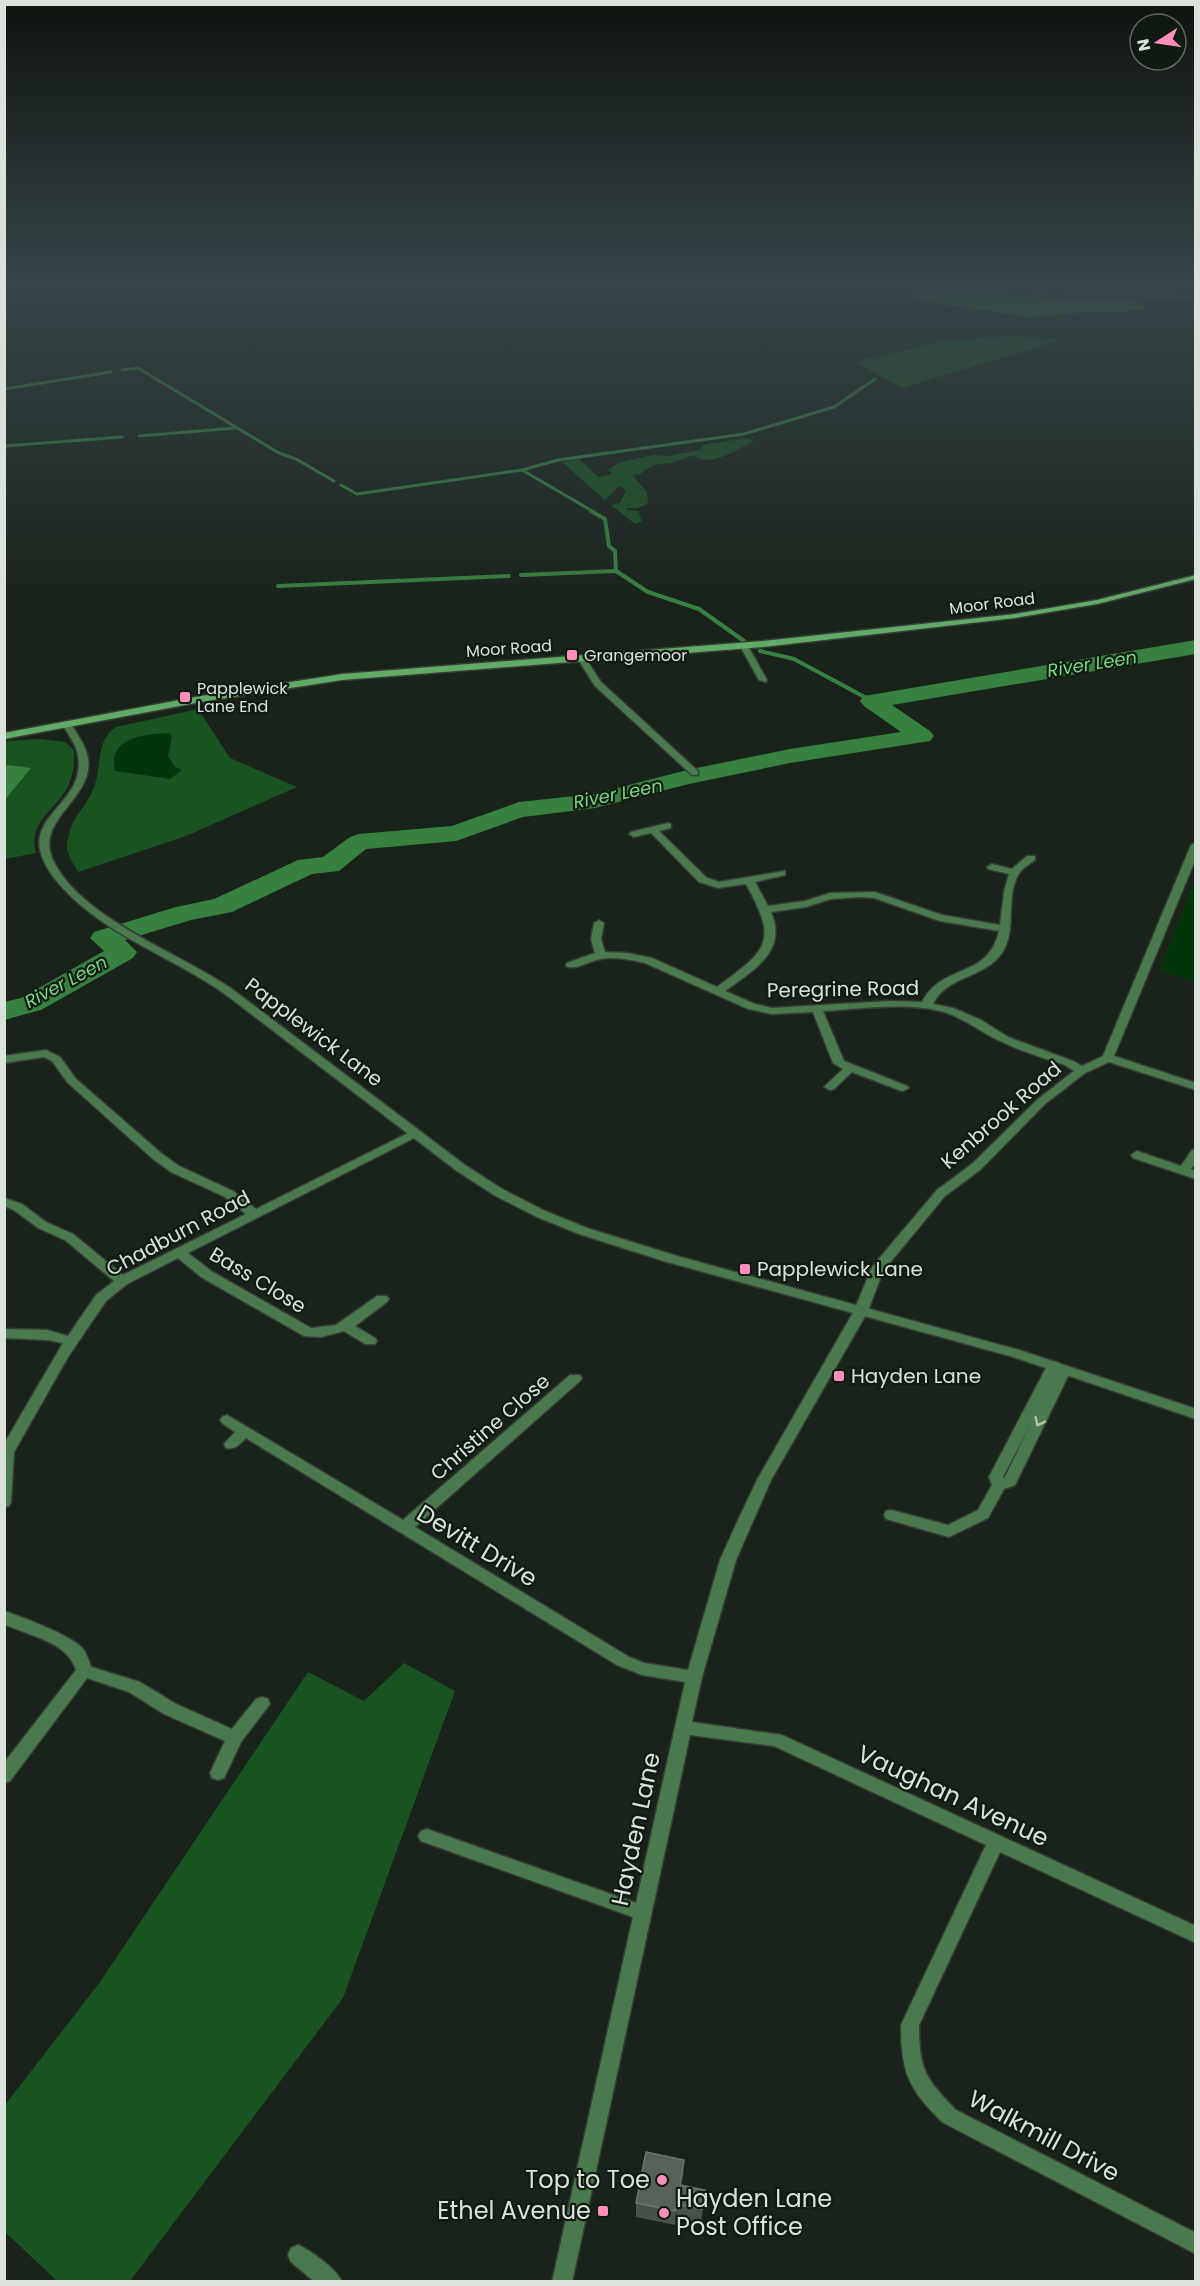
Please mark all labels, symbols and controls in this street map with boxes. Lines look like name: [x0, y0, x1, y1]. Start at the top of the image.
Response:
north arrow: [1128, 12, 1188, 72]
text: N: [1131, 37, 1156, 53]
street label: Moor Road: [948, 587, 1036, 620]
street label: Moor Road: [465, 634, 553, 663]
place label: Grangemoor: [584, 644, 687, 667]
water label: River Leen: [1045, 644, 1138, 683]
marker: Grangemoor: [565, 648, 579, 662]
place label: Papplewick Lane End: [197, 677, 288, 718]
marker: Papplewick Lane End: [178, 690, 192, 704]
water label: River Leen: [571, 773, 665, 814]
water label: River Leen: [20, 949, 112, 1014]
street label: Papplewick Lane: [239, 971, 389, 1093]
street label: Peregrine Road: [767, 974, 919, 1004]
street label: Kenbrook Road: [935, 1055, 1067, 1175]
street label: Chadburn Road: [101, 1183, 255, 1283]
street label: Bass Close: [205, 1240, 311, 1320]
place label: Papplewick Lane: [757, 1255, 923, 1283]
marker: Papplewick Lane: [738, 1262, 752, 1276]
place label: Hayden Lane: [851, 1362, 981, 1390]
street label: Christine Close: [424, 1367, 556, 1487]
marker: Hayden Lane: [832, 1369, 846, 1383]
one-way arrow: [1034, 1416, 1046, 1427]
street label: Devitt Drive: [411, 1497, 544, 1595]
street label: Vaughan Avenue: [852, 1737, 1054, 1854]
street label: Hayden Lane: [603, 1749, 668, 1909]
street label: Walkmill Drive: [963, 2082, 1126, 2189]
place label: Top to Toe: [525, 2163, 650, 2196]
marker: Top to Toe: [655, 2173, 669, 2187]
place label: Hayden Lane Post Office: [676, 2182, 832, 2243]
place label: Ethel Avenue: [437, 2194, 591, 2227]
marker: Ethel Avenue: [596, 2204, 610, 2218]
marker: Hayden Lane Post Office: [657, 2206, 671, 2220]

